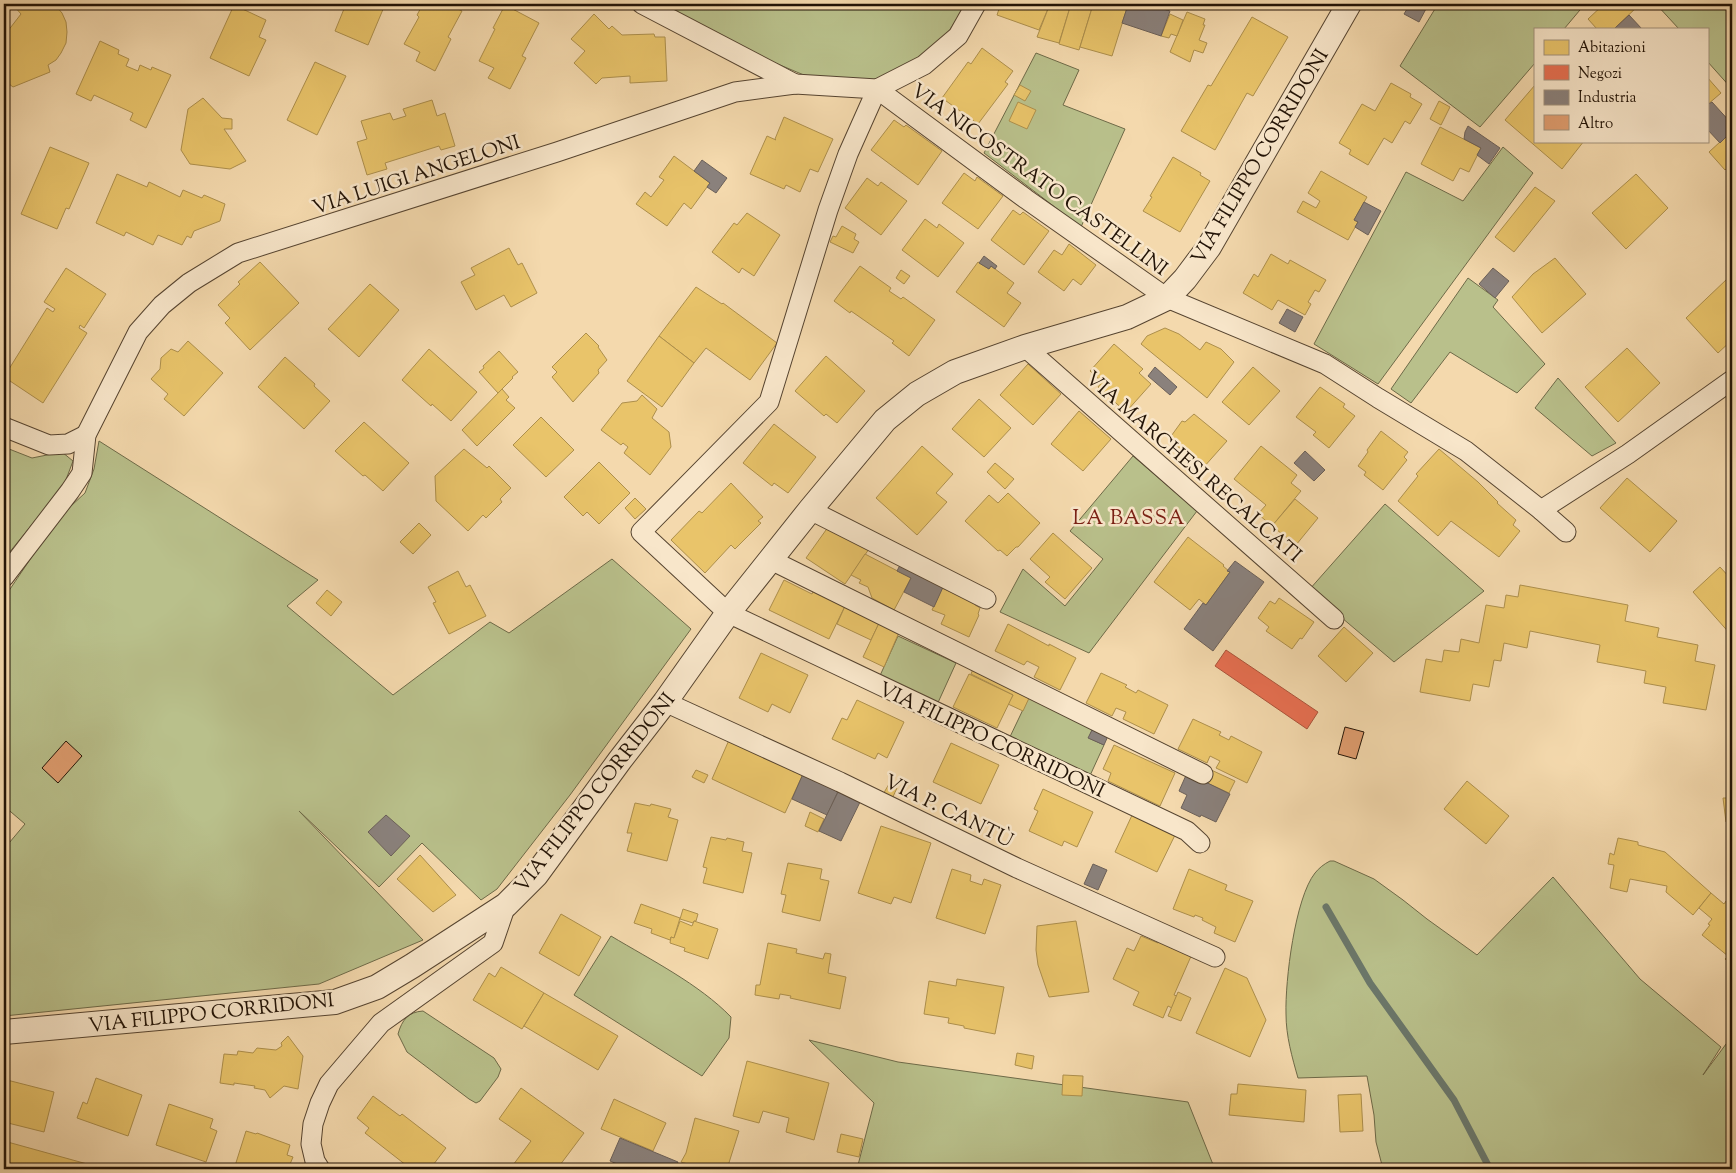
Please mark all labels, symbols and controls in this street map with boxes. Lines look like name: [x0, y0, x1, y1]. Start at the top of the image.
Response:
legend: [1534, 28, 1708, 142]
text: Abitazioni: [1578, 38, 1646, 59]
street label: VIA FILIPPO CORRIDONI: [1185, 44, 1337, 271]
text: Negozi: [1578, 64, 1622, 85]
street label: VIA NICOSTRATO CASTELLINI: [904, 78, 1173, 285]
text: Industria: [1578, 88, 1637, 109]
text: Altro: [1578, 114, 1613, 135]
street label: VIA LUIGI ANGELONI: [309, 129, 525, 224]
street label: VIA MARCHESI RECALCATI: [1078, 366, 1307, 571]
district label: LA BASSA: [1072, 504, 1186, 534]
street label: VIA FILIPPO CORRIDONI: [873, 676, 1109, 807]
street label: VIA FILIPPO CORRIDONI: [509, 687, 684, 900]
street label: VIA P. CANTÙ: [879, 768, 1018, 856]
street label: VIA FILIPPO CORRIDONI: [87, 987, 336, 1042]

